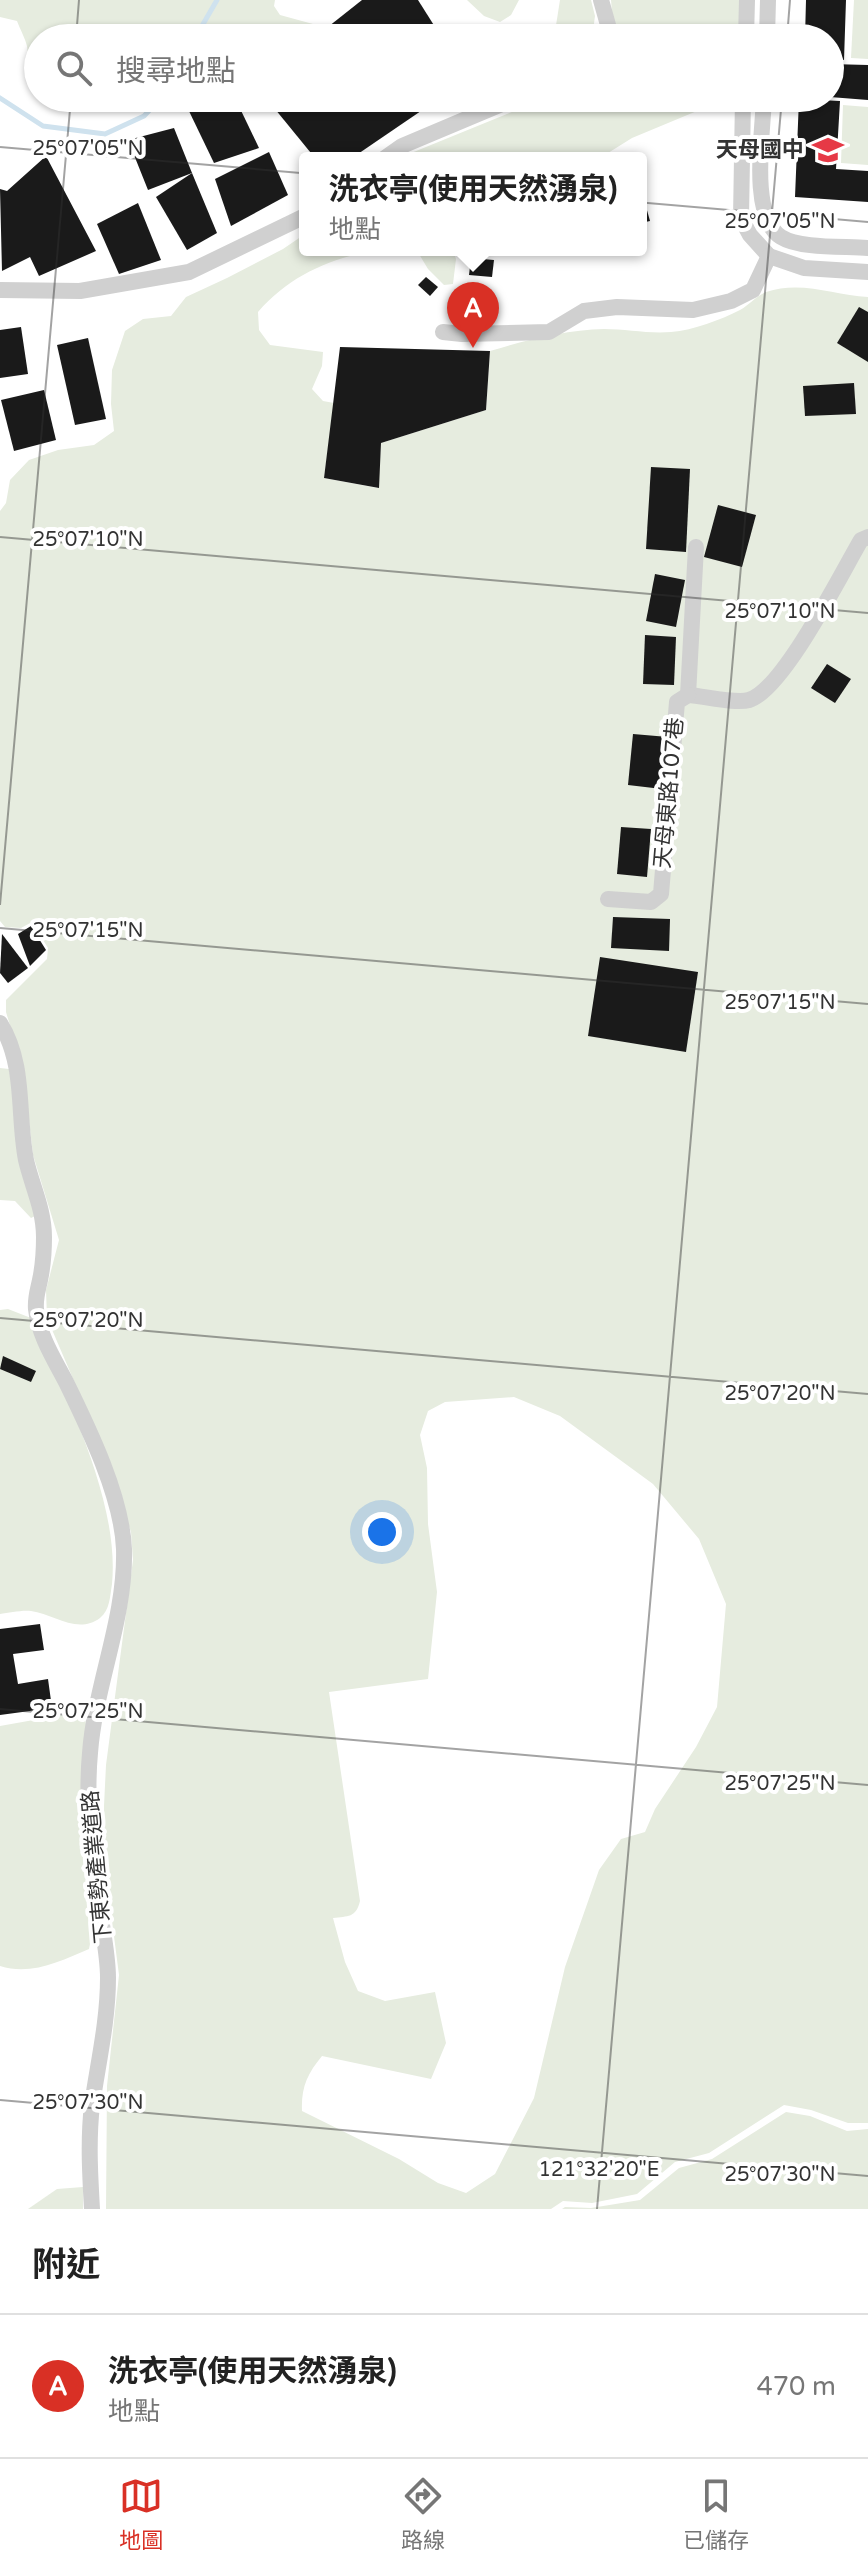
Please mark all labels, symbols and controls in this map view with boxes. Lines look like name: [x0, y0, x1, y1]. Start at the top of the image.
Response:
search box: [24, 24, 844, 112]
icon: search: [52, 46, 96, 90]
text: 搜尋地點: [116, 53, 236, 90]
school or university icon: 天母國中: [811, 133, 845, 167]
text: 25°07'05"N: [32, 137, 144, 161]
place label: 天母國中: [716, 137, 804, 163]
popup: [299, 152, 647, 256]
text: 洗衣亭(使用天然湧泉): [329, 171, 617, 208]
text: 25°07'05"N: [724, 210, 836, 234]
text: 地點: [329, 214, 381, 245]
pin: A: [447, 282, 499, 348]
text: 25°07'10"N: [32, 528, 144, 552]
text: 25°07'10"N: [724, 600, 836, 624]
street label: 天母東路107巷: [649, 716, 689, 870]
text: 25°07'15"N: [32, 919, 144, 943]
text: 25°07'15"N: [724, 991, 836, 1015]
text: 25°07'20"N: [32, 1309, 144, 1333]
text: 25°07'20"N: [724, 1382, 836, 1406]
your location: [362, 1512, 402, 1552]
text: 25°07'25"N: [32, 1700, 144, 1724]
text: 25°07'25"N: [724, 1772, 836, 1796]
street label: 下東勢產業道路: [77, 1789, 117, 1945]
text: 25°07'30"N: [32, 2091, 144, 2115]
text: 121°32'20"E: [539, 2158, 659, 2182]
text: 25°07'30"N: [724, 2163, 836, 2187]
text: 附近: [32, 2245, 100, 2286]
text: 洗衣亭(使用天然湧泉): [108, 2353, 397, 2390]
text: A: [48, 2371, 68, 2402]
text: 470 m: [756, 2371, 836, 2402]
text: 地點: [108, 2396, 160, 2427]
tab: 地圖: [119, 2474, 163, 2554]
tab: 路線: [401, 2474, 445, 2554]
tab: 已儲存: [683, 2474, 749, 2554]

